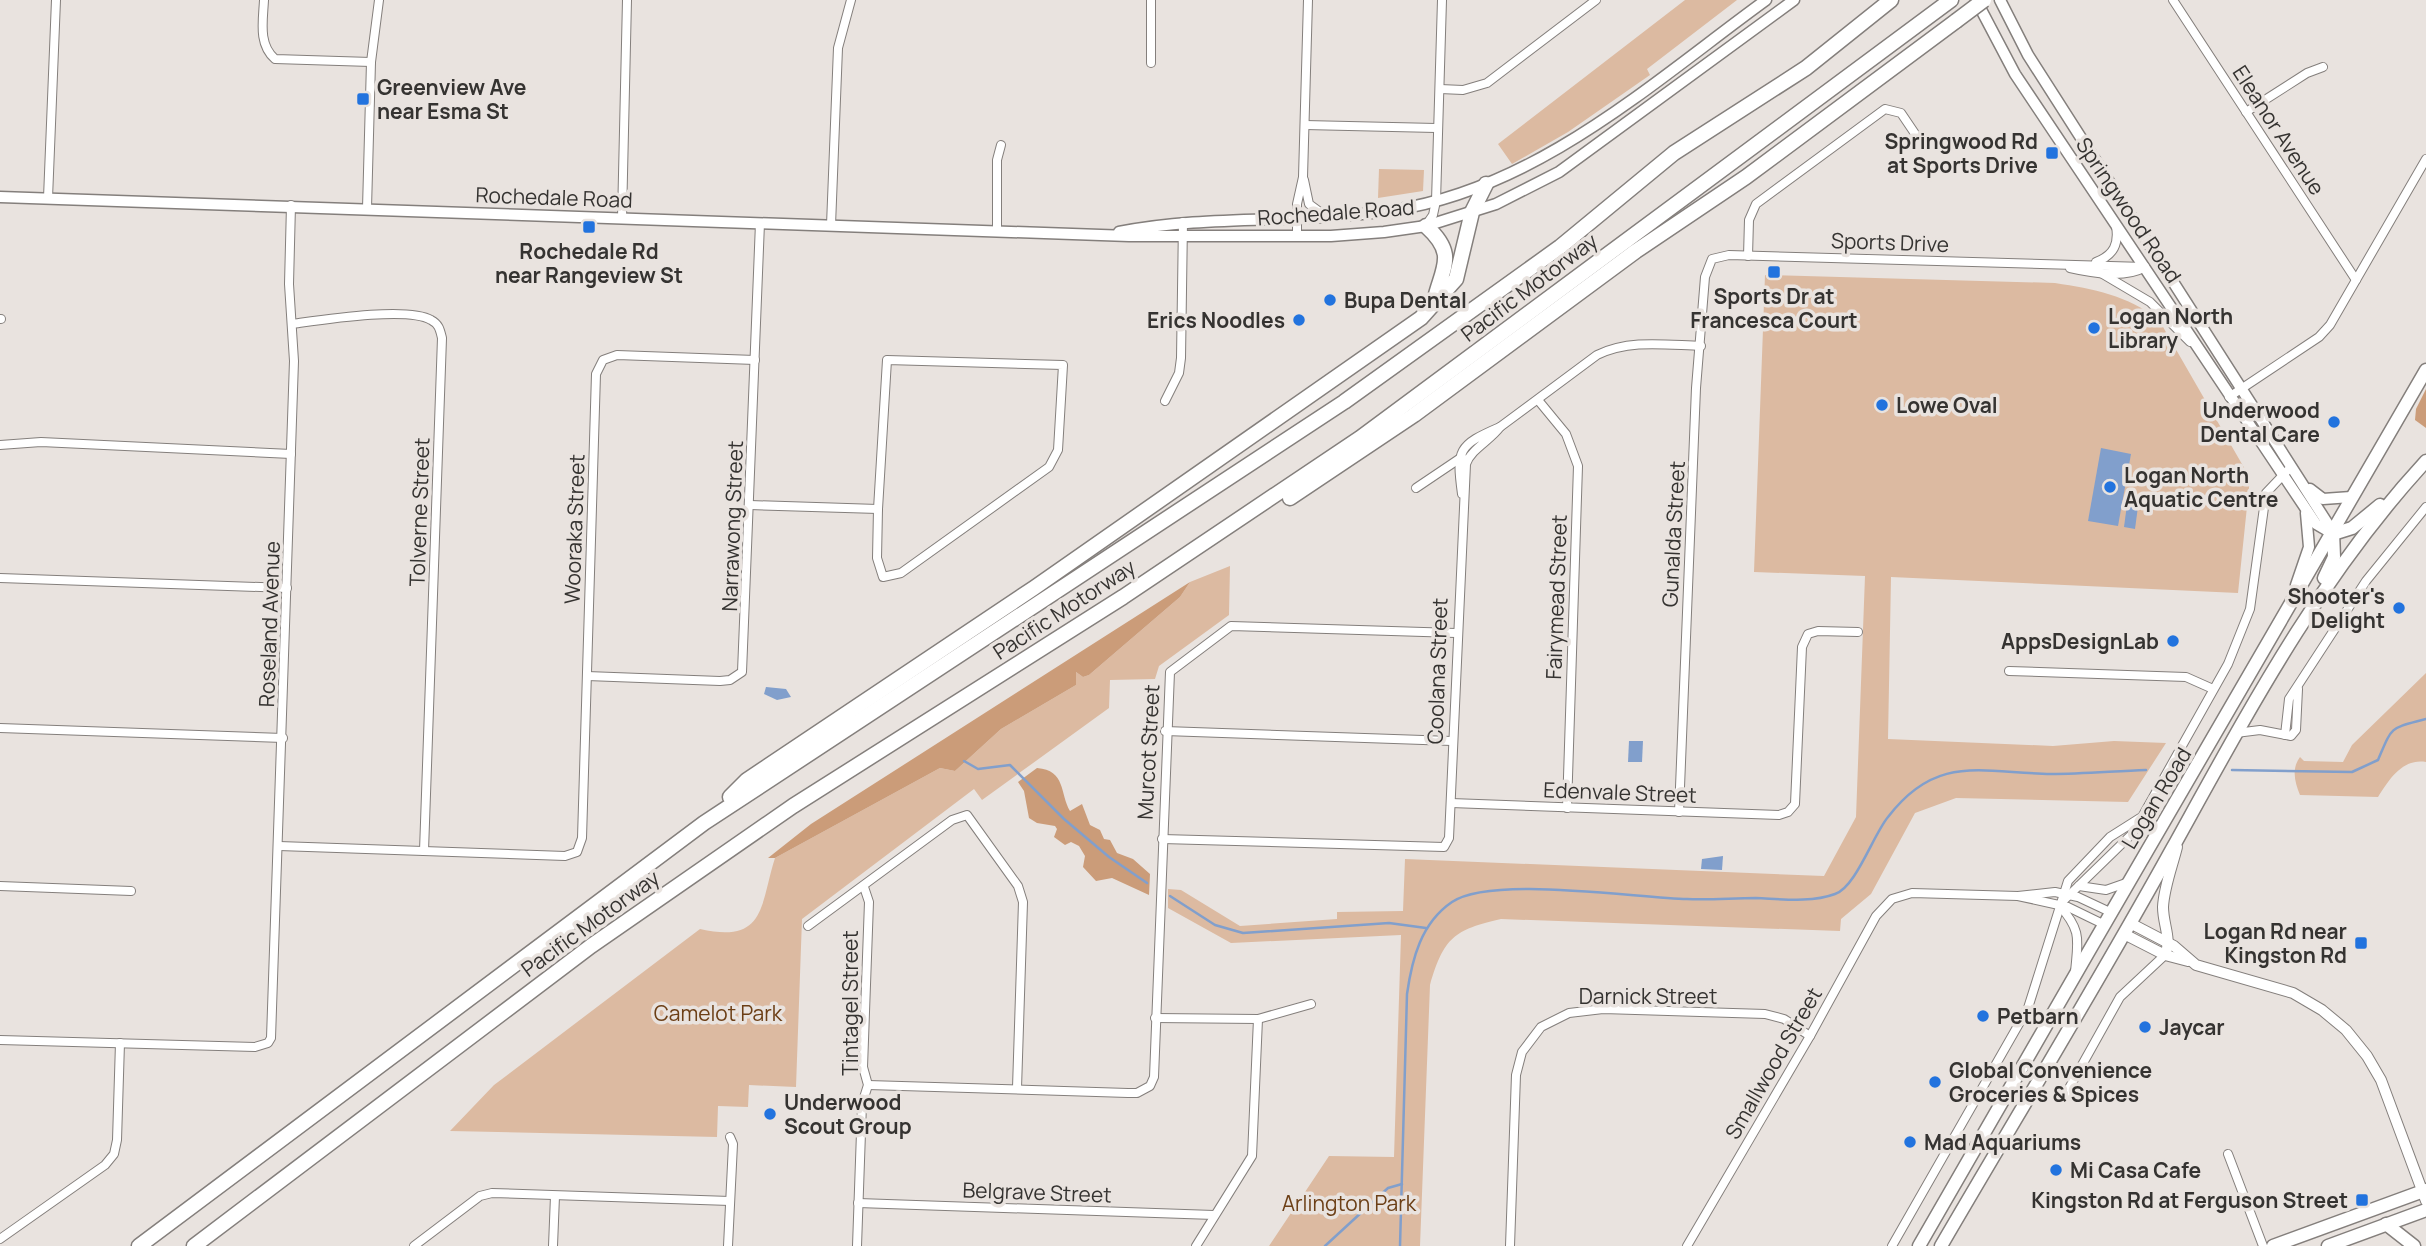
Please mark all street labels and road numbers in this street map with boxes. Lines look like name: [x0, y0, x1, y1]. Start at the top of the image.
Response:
street label: Eleanor Avenue: [2227, 60, 2331, 200]
street label: Springwood Road: [2070, 132, 2188, 288]
street label: Rochedale Road: [475, 180, 633, 214]
street label: Rochedale Road: [1257, 193, 1415, 231]
street label: Pacific Motorway: [1455, 226, 1603, 348]
street label: Sports Drive: [1830, 226, 1950, 258]
street label: Tolverne Street: [402, 437, 436, 587]
street label: Narrawong Street: [715, 440, 749, 612]
street label: Wooraka Street: [557, 454, 591, 604]
street label: Gunalda Street: [1655, 460, 1691, 608]
street label: Fairymead Street: [1539, 514, 1573, 680]
street label: Roseland Avenue: [252, 540, 286, 708]
street label: Pacific Motorway: [988, 553, 1140, 665]
street label: Coolana Street: [1420, 597, 1454, 745]
street label: Murcot Street: [1130, 684, 1166, 820]
street label: Logan Road: [2115, 742, 2197, 854]
street label: Edenvale Street: [1543, 775, 1697, 809]
street label: Pacific Motorway: [515, 863, 665, 983]
street label: Tintagel Street: [836, 930, 864, 1076]
street label: Darnick Street: [1579, 982, 1717, 1010]
street label: Smallwood Street: [1718, 982, 1828, 1144]
street label: Belgrave Street: [962, 1175, 1112, 1209]

